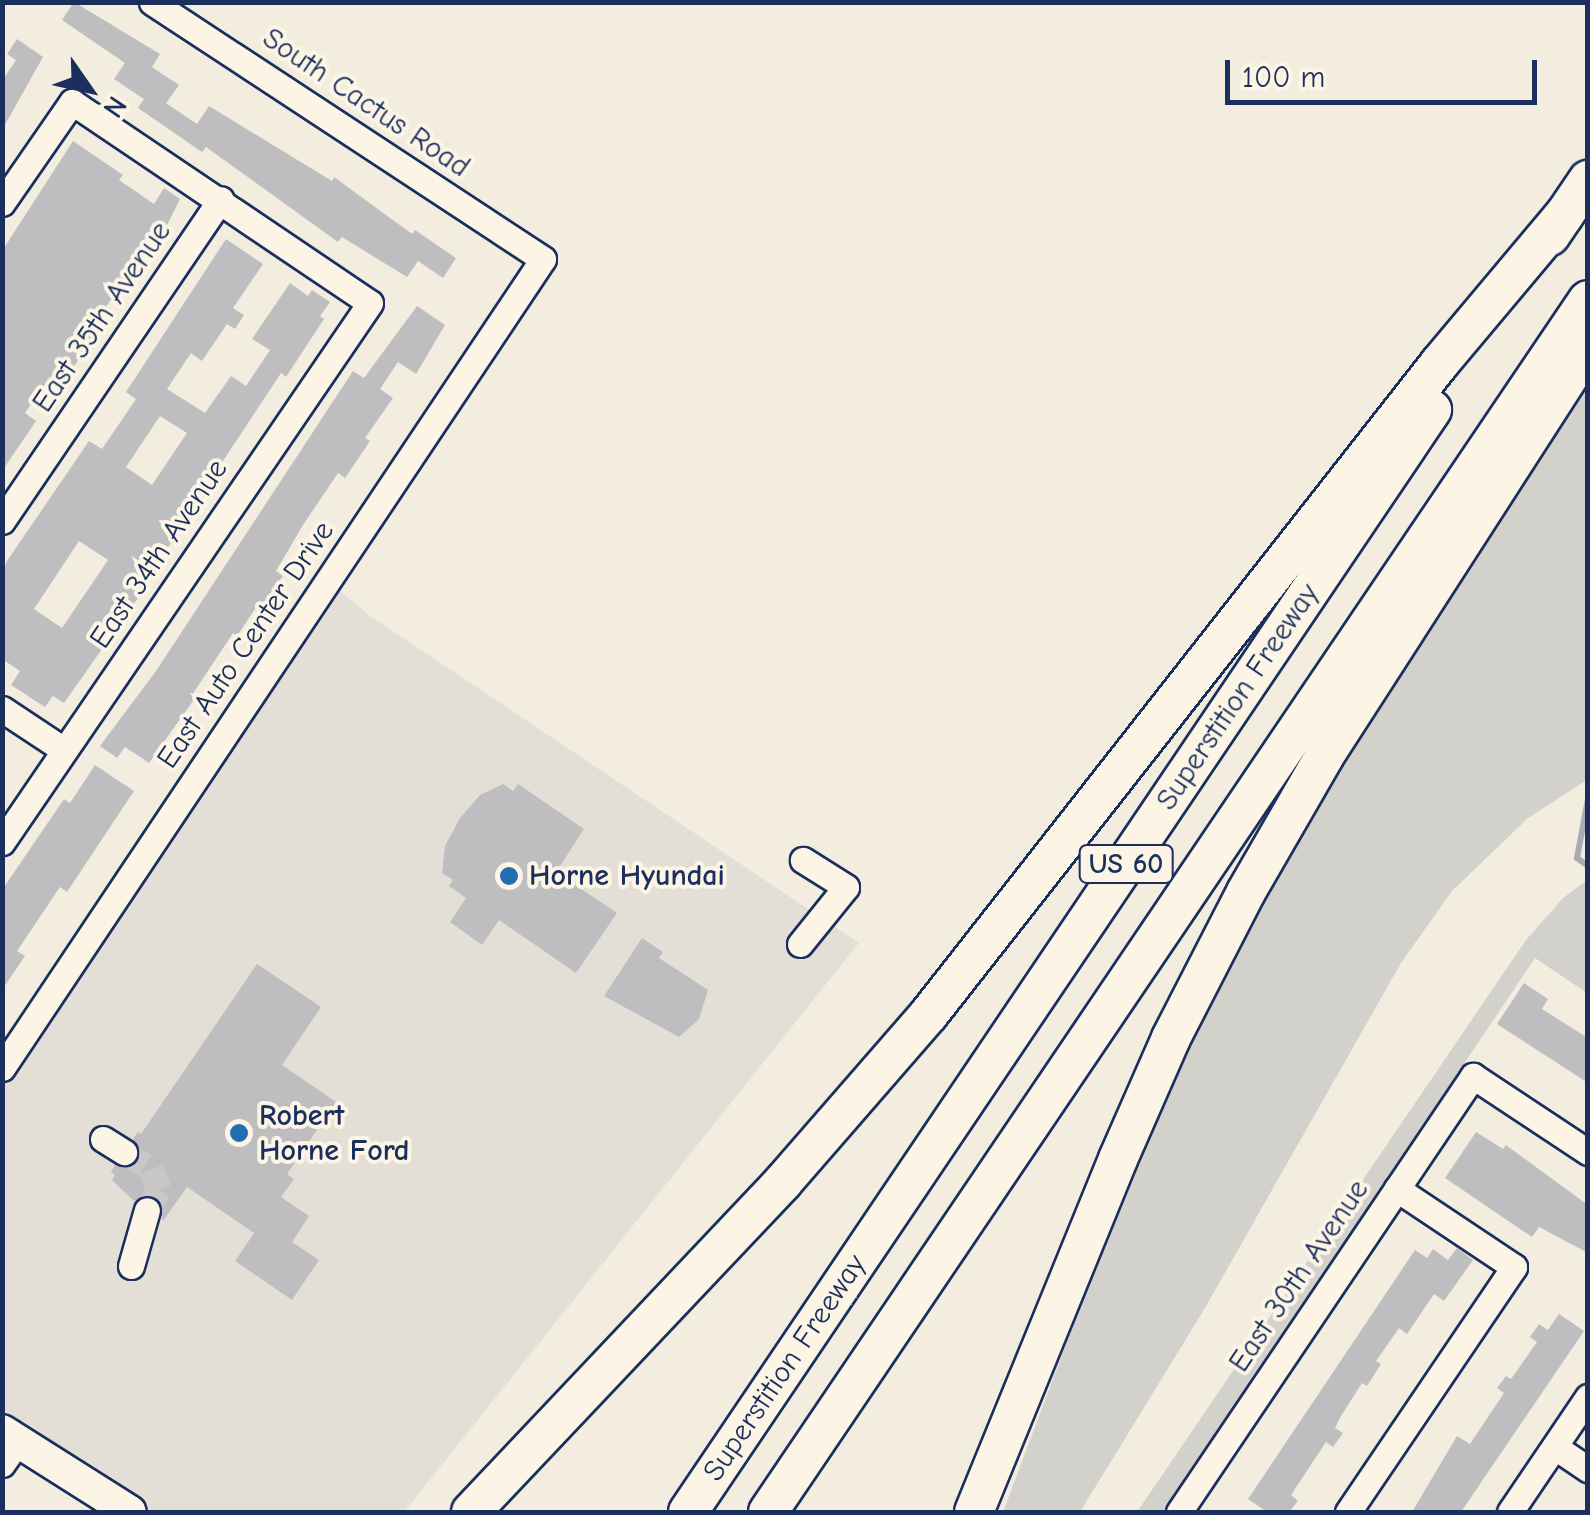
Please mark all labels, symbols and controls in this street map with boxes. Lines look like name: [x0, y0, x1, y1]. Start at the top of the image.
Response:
street label: South Cactus Road: [256, 20, 476, 186]
north arrow: [40, 40, 140, 140]
scale bar: [1230, 40, 1542, 102]
text: 100 m: [1242, 60, 1325, 95]
text: N: [97, 90, 133, 123]
street label: East 35th Avenue: [25, 215, 179, 419]
street label: East 34th Avenue: [82, 453, 236, 655]
street label: East Auto Center Drive: [150, 515, 342, 775]
street label: Superstition Freeway: [1149, 577, 1327, 817]
road number: US 60: [1078, 841, 1174, 887]
place label: Horne Hyundai: [529, 858, 725, 894]
marker: Horne Hyundai: [498, 865, 520, 887]
place label: Robert Horne Ford: [259, 1098, 410, 1168]
marker: Robert Horne Ford: [228, 1122, 250, 1144]
street label: East 30th Avenue: [1221, 1173, 1377, 1379]
street label: Superstition Freeway: [696, 1248, 874, 1488]

